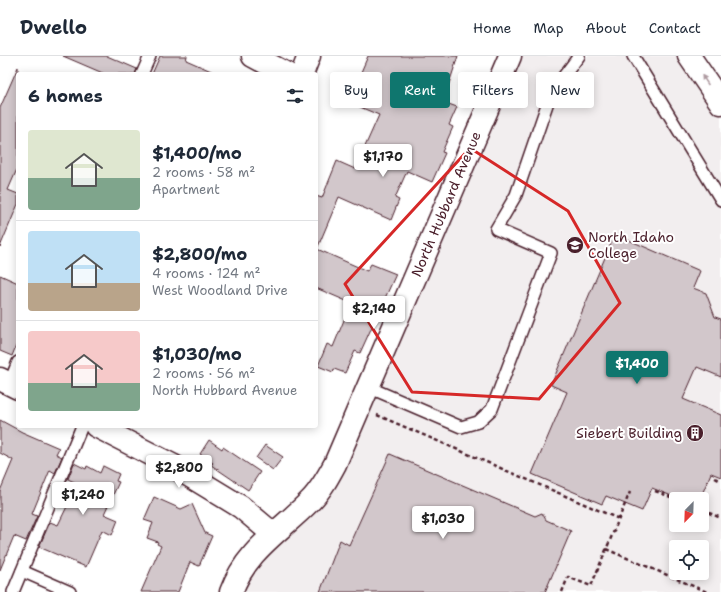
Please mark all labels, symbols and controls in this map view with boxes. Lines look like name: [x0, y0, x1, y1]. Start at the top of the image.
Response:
text: Dwello: [20, 15, 87, 40]
text: Home: [473, 19, 512, 37]
text: Map: [534, 19, 564, 37]
text: About: [586, 19, 627, 37]
text: Contact: [649, 19, 701, 37]
chip: Buy: [330, 72, 382, 108]
chip: Rent: [390, 72, 450, 108]
chip: Filters: [458, 72, 528, 108]
chip: New: [536, 72, 594, 108]
one-way arrow: [701, 74, 709, 85]
text: 6 homes: [28, 85, 103, 107]
icon: filters: [284, 85, 306, 107]
street label: North Hubbard Avenue: [407, 128, 485, 280]
text: $1,400/mo: [152, 142, 242, 164]
pin: $1,170: [350, 144, 416, 178]
icon: home: [60, 146, 108, 194]
text: $1,170: [363, 148, 403, 165]
text: 2 rooms · 58 m²: [152, 164, 255, 181]
text: Apartment: [152, 181, 220, 198]
place label: North Idaho College: [588, 228, 674, 262]
school or university icon: North Idaho College: [565, 235, 585, 255]
text: $2,800/mo: [152, 243, 247, 265]
icon: home: [60, 247, 108, 295]
text: 4 rooms · 124 m²: [152, 265, 261, 282]
text: West Woodland Drive: [152, 282, 288, 299]
pin: $2,140: [341, 296, 407, 330]
text: $2,140: [352, 300, 396, 317]
text: $1,030/mo: [152, 343, 242, 365]
icon: home: [60, 347, 108, 395]
pin: $1,400: [604, 351, 670, 385]
text: $1,400: [615, 355, 659, 372]
text: 2 rooms · 56 m²: [152, 365, 255, 382]
text: North Hubbard Avenue: [152, 382, 297, 399]
building icon: Siebert Building: [685, 423, 705, 443]
place label: Siebert Building: [576, 424, 682, 442]
pin: $2,800: [146, 455, 212, 489]
text: $2,800: [155, 459, 203, 476]
pin: $1,240: [50, 482, 116, 516]
text: $1,240: [61, 486, 105, 503]
north arrow: [669, 492, 709, 532]
map controls: [669, 492, 709, 580]
pin: $1,030: [410, 506, 476, 540]
text: $1,030: [421, 510, 465, 527]
button: locate: [669, 540, 709, 580]

